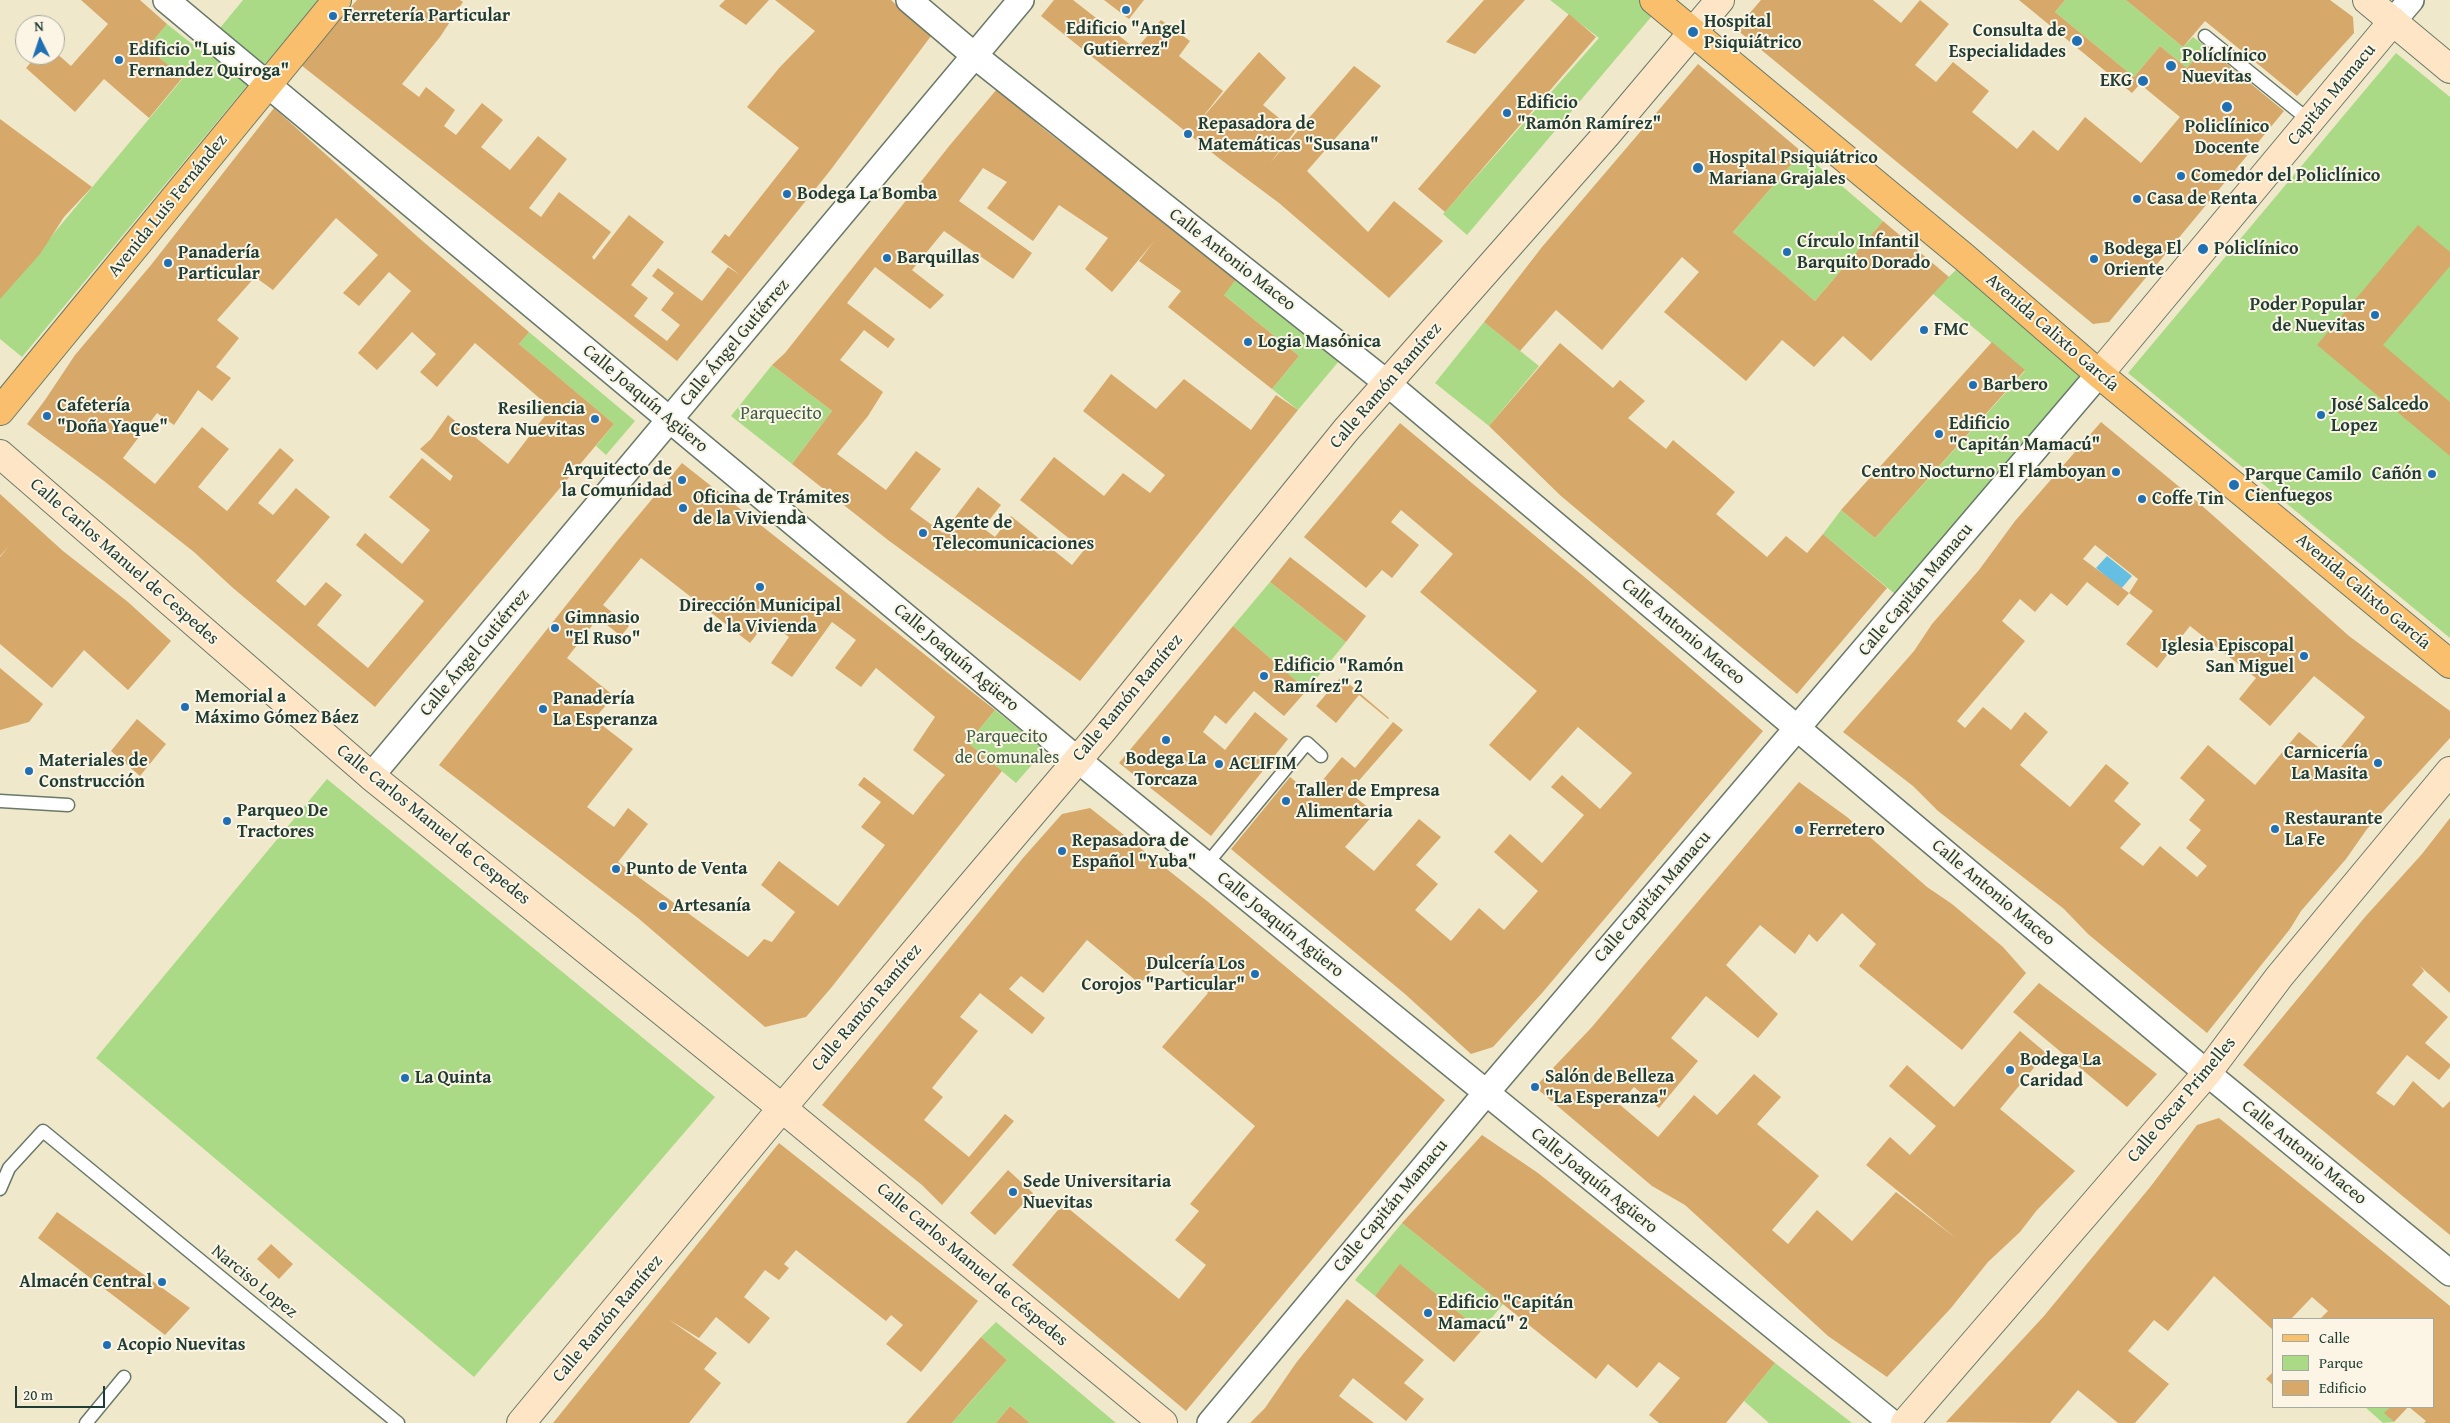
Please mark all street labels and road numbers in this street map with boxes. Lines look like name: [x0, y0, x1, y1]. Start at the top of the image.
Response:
street label: Capitán Mamacu: [2283, 40, 2381, 150]
street label: Avenida Luis Fernández: [104, 130, 232, 282]
street label: Calle Antonio Maceo: [1164, 204, 1300, 316]
street label: Avenida Calixto García: [1981, 269, 2123, 397]
street label: Calle Ángel Gutiérrez: [676, 275, 794, 411]
street label: Calle Ramón Ramírez: [1325, 319, 1447, 453]
street label: Calle Joaquín Agüero: [578, 340, 712, 458]
street label: Calle Carlos Manuel de Cespedes: [25, 474, 223, 650]
street label: Calle Capitán Mamacu: [1854, 519, 1978, 661]
street label: Avenida Calixto García: [2291, 529, 2435, 655]
street label: Calle Antonio Maceo: [1617, 574, 1749, 690]
street label: Calle Ángel Gutiérrez: [416, 585, 534, 721]
street label: Calle Joaquín Agüero: [889, 599, 1023, 717]
street label: Calle Ramón Ramírez: [1068, 630, 1188, 766]
street label: Calle Carlos Manuel de Cespedes: [332, 740, 534, 910]
street label: Calle Capitán Mamacu: [1590, 827, 1716, 967]
street label: Calle Antonio Maceo: [1927, 835, 2059, 951]
street label: Calle Joaquín Agüero: [1212, 867, 1348, 983]
street label: Calle Ramón Ramírez: [807, 940, 927, 1076]
street label: Calle Oscar Primelles: [2123, 1033, 2241, 1167]
street label: Calle Antonio Maceo: [2237, 1096, 2371, 1210]
street label: Calle Joaquín Agüero: [1526, 1123, 1662, 1239]
street label: Calle Capitán Mamacu: [1329, 1135, 1453, 1277]
street label: Calle Carlos Manuel de Céspedes: [872, 1179, 1072, 1351]
street label: Narciso Lopez: [207, 1241, 301, 1323]
street label: Calle Ramón Ramírez: [548, 1251, 668, 1387]

